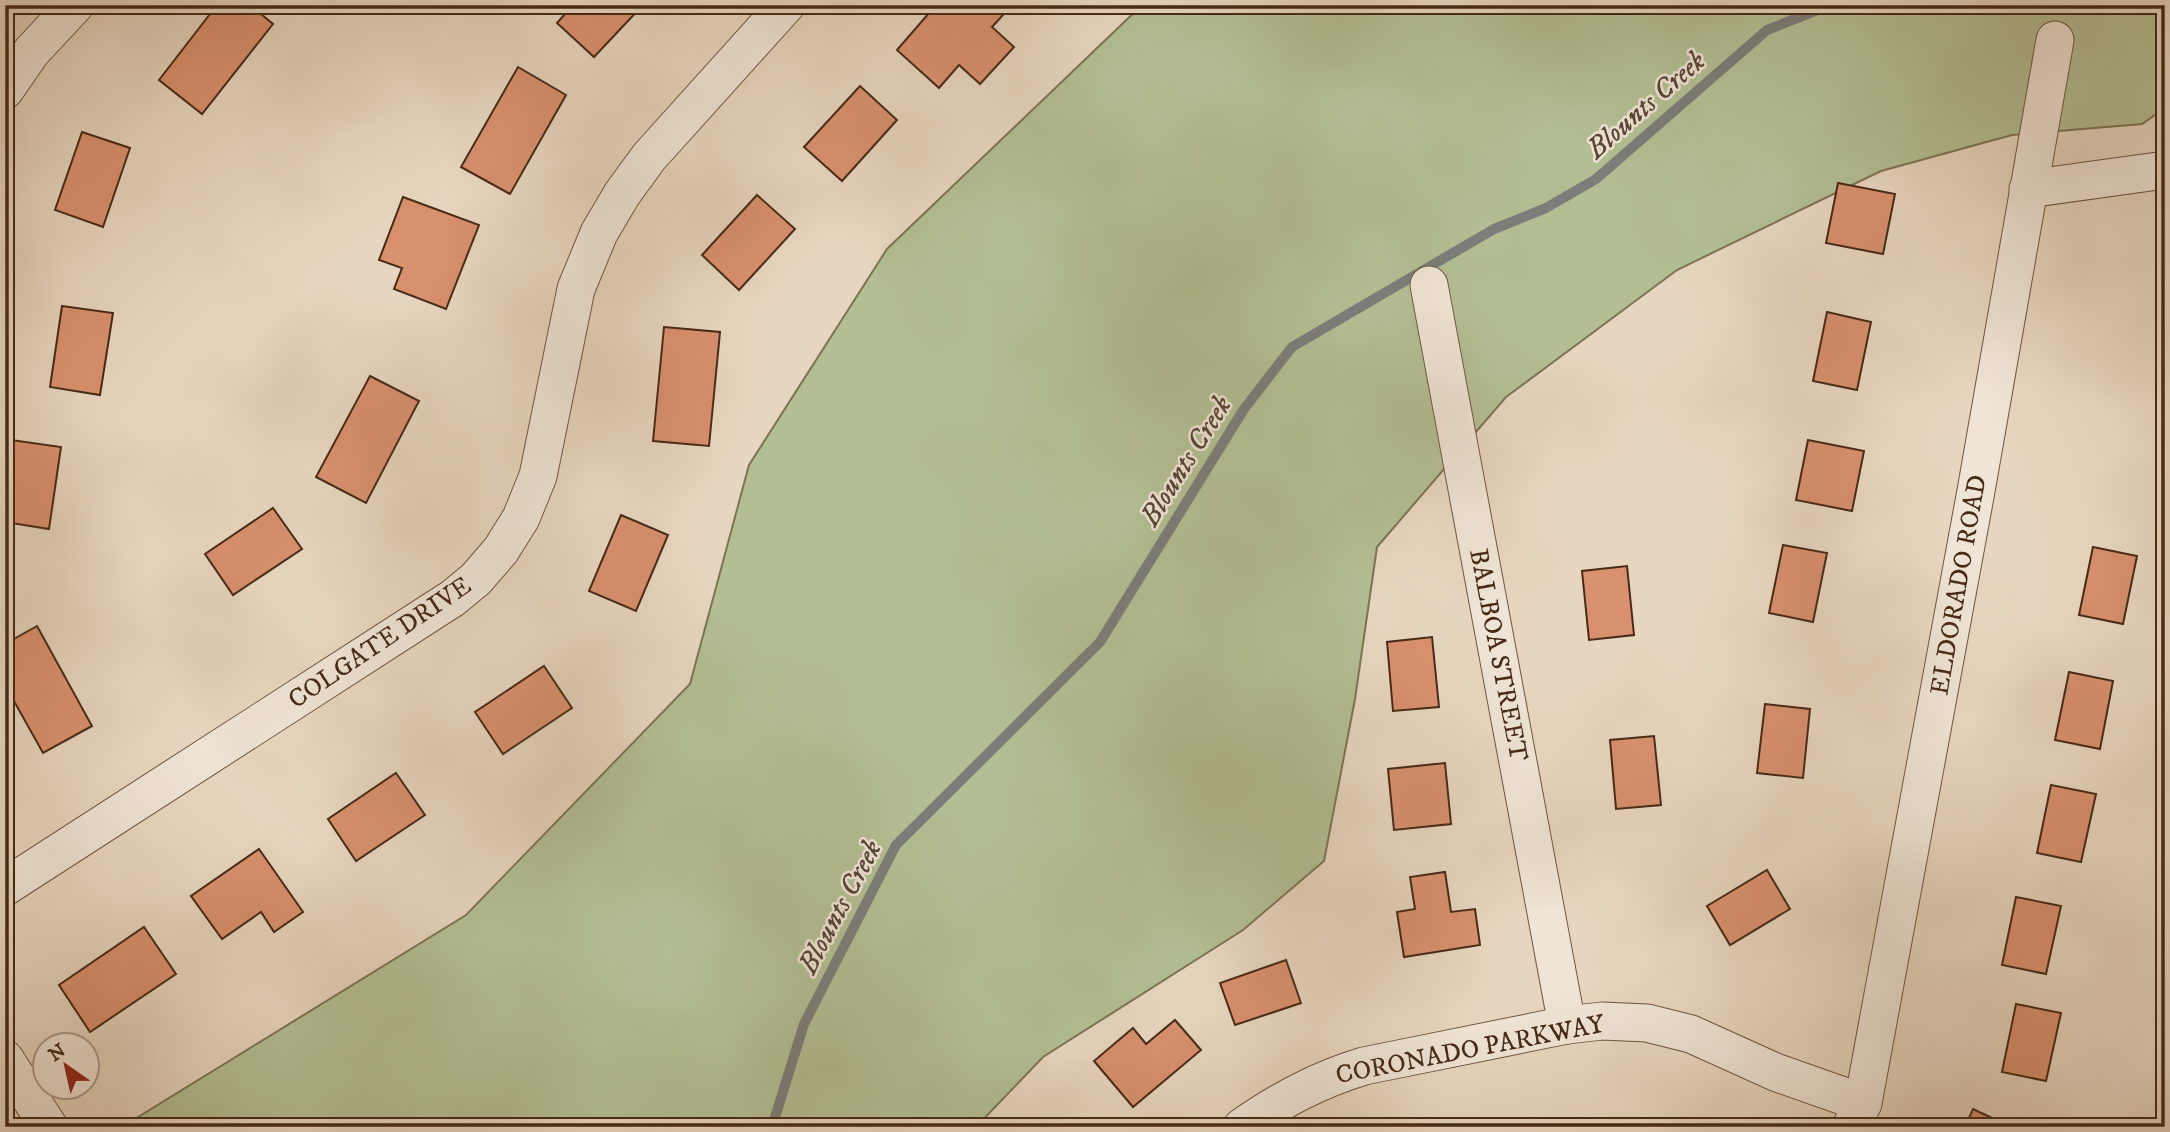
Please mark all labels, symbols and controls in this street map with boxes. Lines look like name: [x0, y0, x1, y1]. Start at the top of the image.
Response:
water label: Blounts Creek: [1579, 44, 1713, 167]
water label: Blounts Creek: [1132, 389, 1240, 533]
street label: ELDORADO ROAD: [1923, 472, 1995, 698]
street label: BALBOA STREET: [1461, 546, 1535, 764]
street label: COLGATE DRIVE: [282, 570, 478, 716]
water label: Blounts Creek: [790, 834, 890, 981]
street label: CORONADO PARKWAY: [1333, 1008, 1608, 1092]
north arrow: [32, 1030, 102, 1100]
text: N: [44, 1039, 71, 1067]

